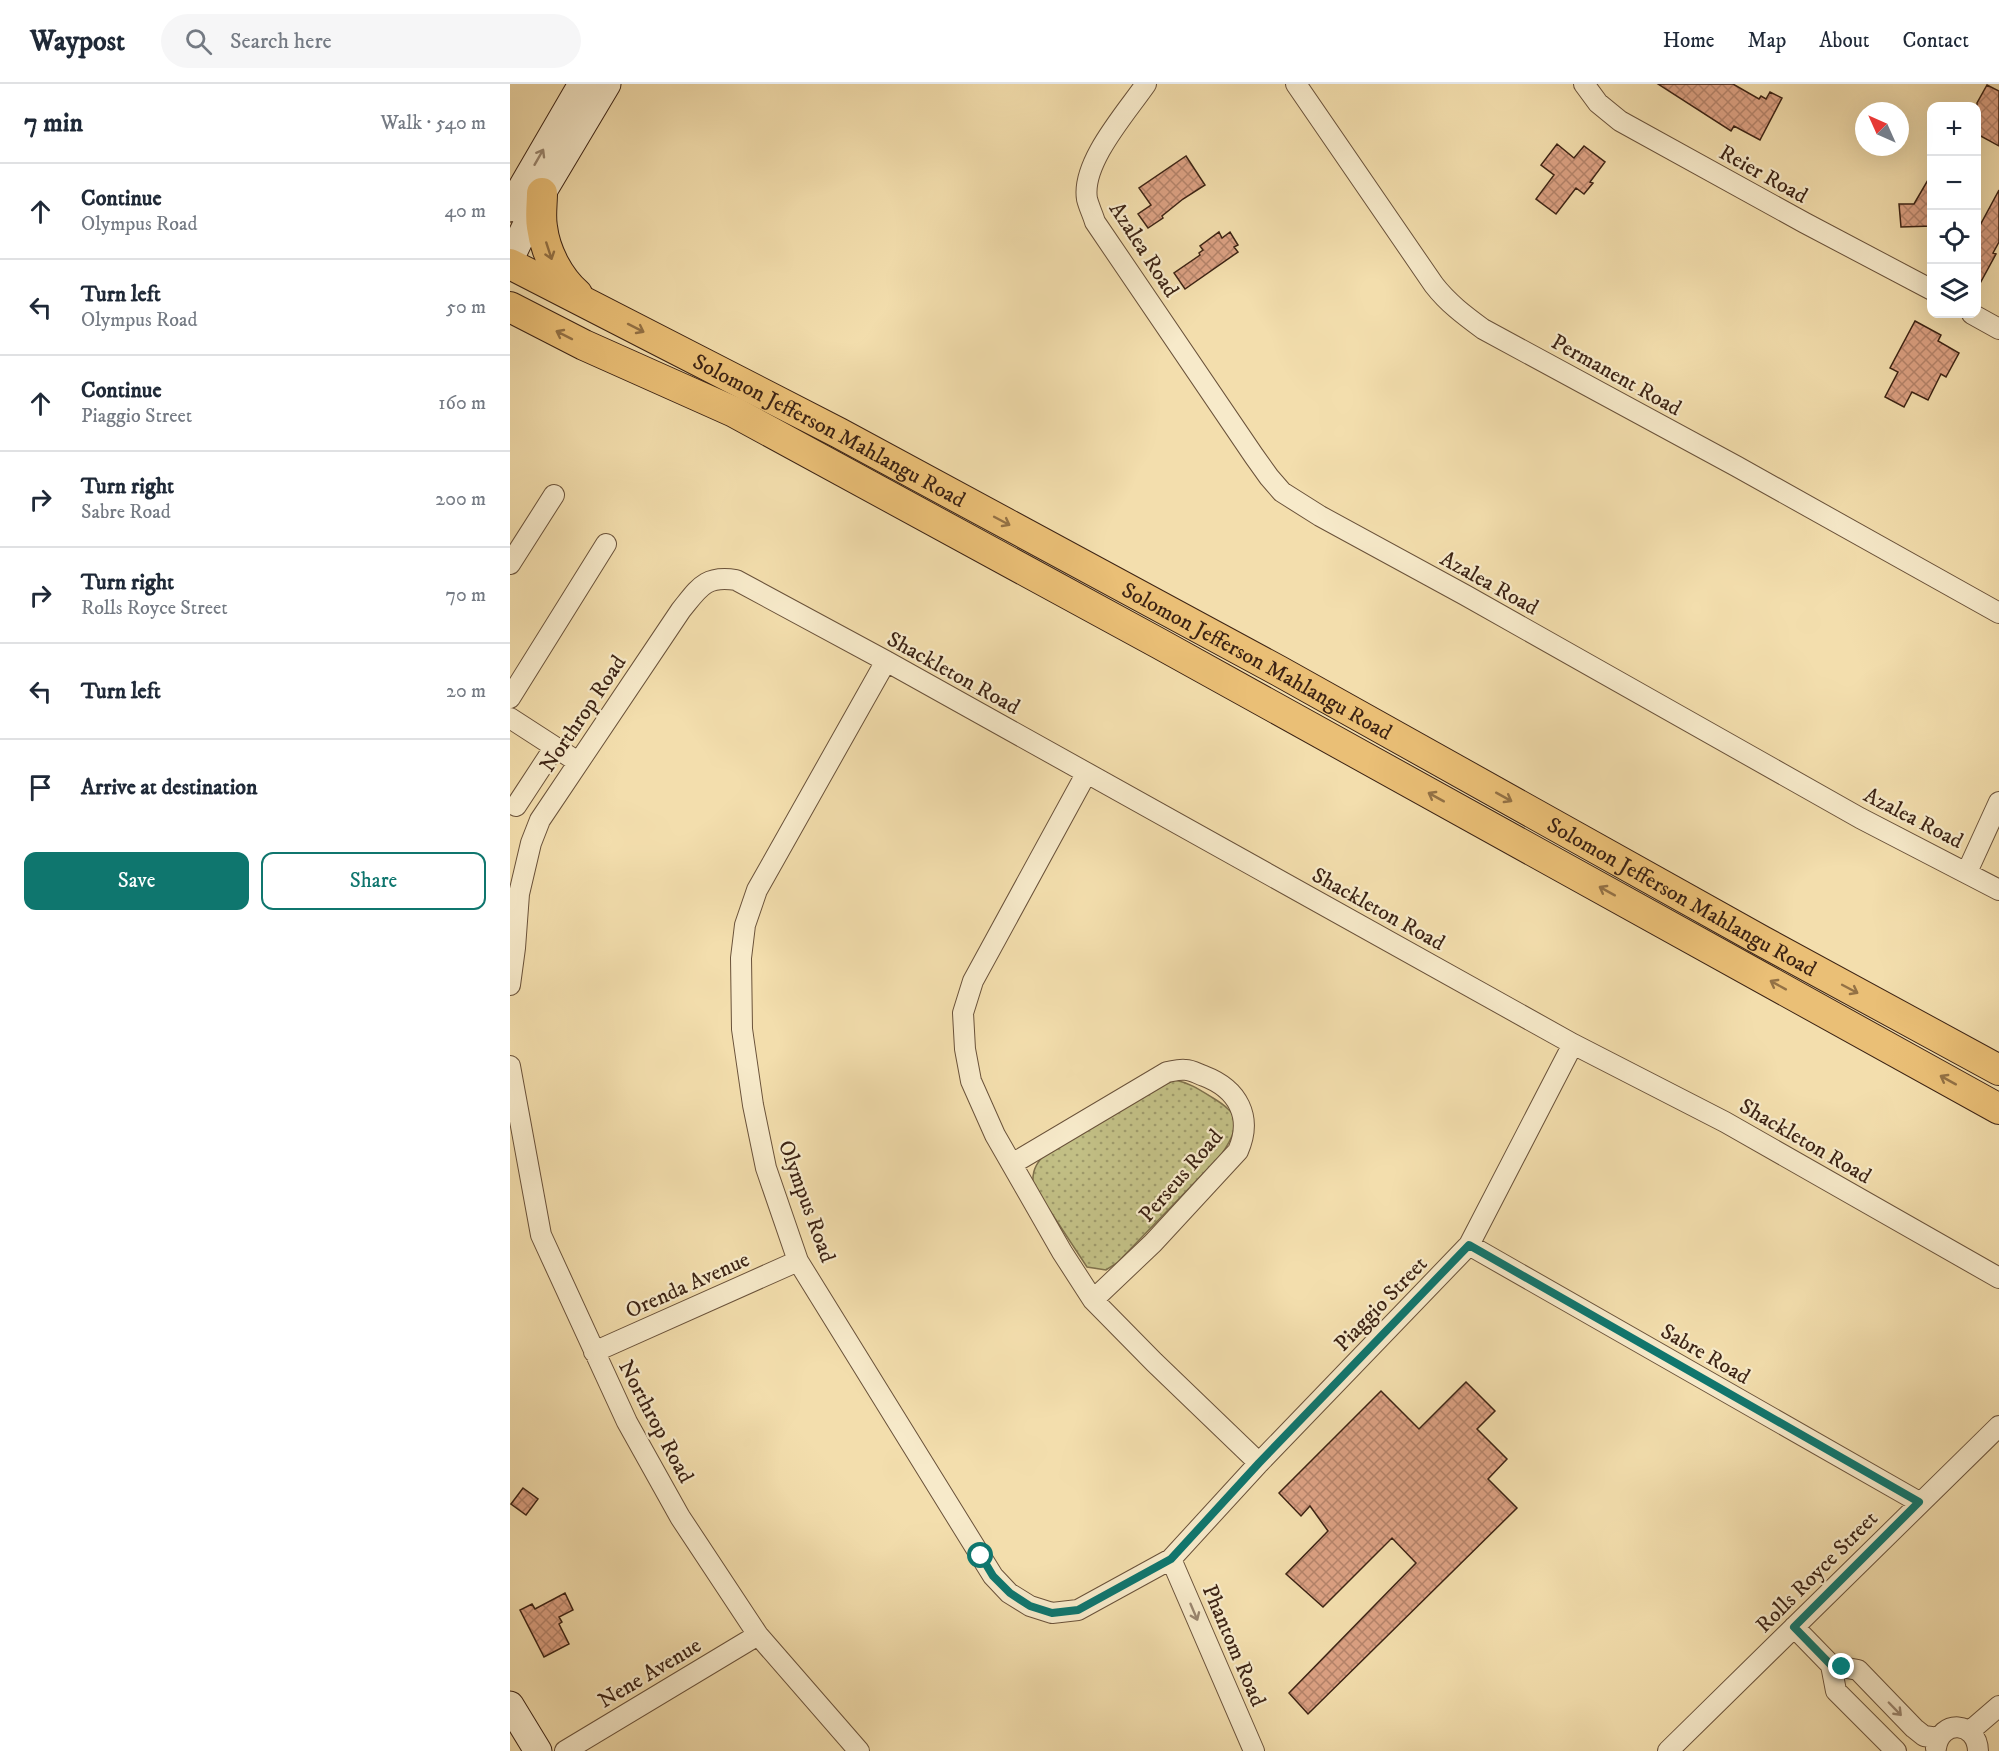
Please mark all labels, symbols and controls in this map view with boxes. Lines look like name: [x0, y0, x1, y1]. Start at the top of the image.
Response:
search box: [161, 14, 581, 68]
text: Waypost: [30, 24, 125, 59]
icon: search: [182, 25, 215, 58]
text: Search here: [230, 28, 332, 55]
text: Home: [1663, 28, 1715, 54]
text: Map: [1748, 28, 1786, 54]
text: About: [1819, 28, 1870, 54]
text: Contact: [1903, 28, 1969, 54]
north arrow: [1855, 102, 1909, 156]
map controls: [1927, 102, 1981, 318]
button: +: [1927, 102, 1981, 156]
text: 7 min: [24, 107, 83, 140]
text: Walk · 540 m: [381, 111, 486, 136]
street label: Reier Road: [1714, 139, 1812, 210]
one-way arrow: [533, 149, 545, 166]
button: −: [1927, 156, 1981, 210]
text: Continue: [81, 185, 162, 212]
icon: ahead: [24, 195, 57, 228]
street label: Azalea Road: [1103, 197, 1185, 303]
text: 40 m: [444, 199, 486, 224]
button: locate: [1927, 210, 1981, 264]
text: Olympus Road: [81, 212, 197, 237]
one-way arrow: [544, 241, 555, 260]
button: layers: [1927, 264, 1981, 318]
text: Turn left: [81, 281, 161, 308]
icon: left: [24, 291, 57, 324]
text: 50 m: [446, 295, 486, 320]
text: Olympus Road: [81, 308, 197, 333]
one-way arrow: [627, 322, 644, 334]
one-way arrow: [555, 328, 573, 340]
street label: Permanent Road: [1546, 328, 1686, 422]
street label: Solomon Jefferson Mahlangu Road: [688, 348, 970, 514]
text: Continue: [81, 377, 162, 404]
icon: ahead: [24, 387, 57, 420]
text: 160 m: [438, 391, 486, 416]
text: Piaggio Street: [81, 404, 192, 429]
text: Turn right: [81, 473, 174, 500]
icon: right: [24, 483, 57, 516]
text: 200 m: [435, 487, 486, 512]
text: Sabre Road: [81, 500, 171, 525]
one-way arrow: [992, 516, 1010, 527]
street label: Azalea Road: [1435, 545, 1543, 621]
text: Turn right: [81, 569, 174, 596]
street label: Solomon Jefferson Mahlangu Road: [1117, 577, 1397, 747]
icon: right: [24, 579, 57, 612]
text: 70 m: [445, 583, 486, 608]
text: Rolls Royce Street: [81, 596, 228, 621]
street label: Shackleton Road: [882, 626, 1025, 721]
street label: Northrop Road: [534, 650, 632, 777]
icon: left: [24, 675, 57, 708]
text: Turn left: [81, 678, 161, 705]
text: 20 m: [446, 679, 486, 704]
icon: arrive: [24, 771, 57, 804]
text: Arrive at destination: [81, 774, 258, 801]
street label: Azalea Road: [1859, 782, 1968, 855]
one-way arrow: [1428, 790, 1445, 802]
one-way arrow: [1495, 791, 1512, 803]
street label: Solomon Jefferson Mahlangu Road: [1542, 812, 1821, 983]
button: Save: [24, 852, 249, 910]
button: Share: [261, 852, 486, 910]
street label: Shackleton Road: [1307, 862, 1450, 957]
one-way arrow: [1599, 885, 1616, 897]
one-way arrow: [1769, 979, 1787, 990]
one-way arrow: [1841, 984, 1859, 995]
one-way arrow: [1940, 1074, 1957, 1086]
street label: Shackleton Road: [1734, 1093, 1876, 1190]
street label: Perseus Road: [1133, 1124, 1229, 1228]
street label: Olympus Road: [772, 1137, 841, 1266]
street label: Orenda Avenue: [621, 1246, 754, 1325]
street label: Piaggio Street: [1329, 1251, 1433, 1357]
street label: Sabre Road: [1656, 1318, 1755, 1391]
street label: Northrop Road: [612, 1356, 699, 1488]
street label: Rolls Royce Street: [1750, 1505, 1884, 1639]
route start: [967, 1542, 993, 1568]
street label: Phantom Road: [1196, 1581, 1271, 1711]
one-way arrow: [1189, 1603, 1201, 1621]
street label: Nene Avenue: [593, 1632, 706, 1715]
route end: [1828, 1653, 1854, 1679]
one-way arrow: [1888, 1701, 1903, 1716]

